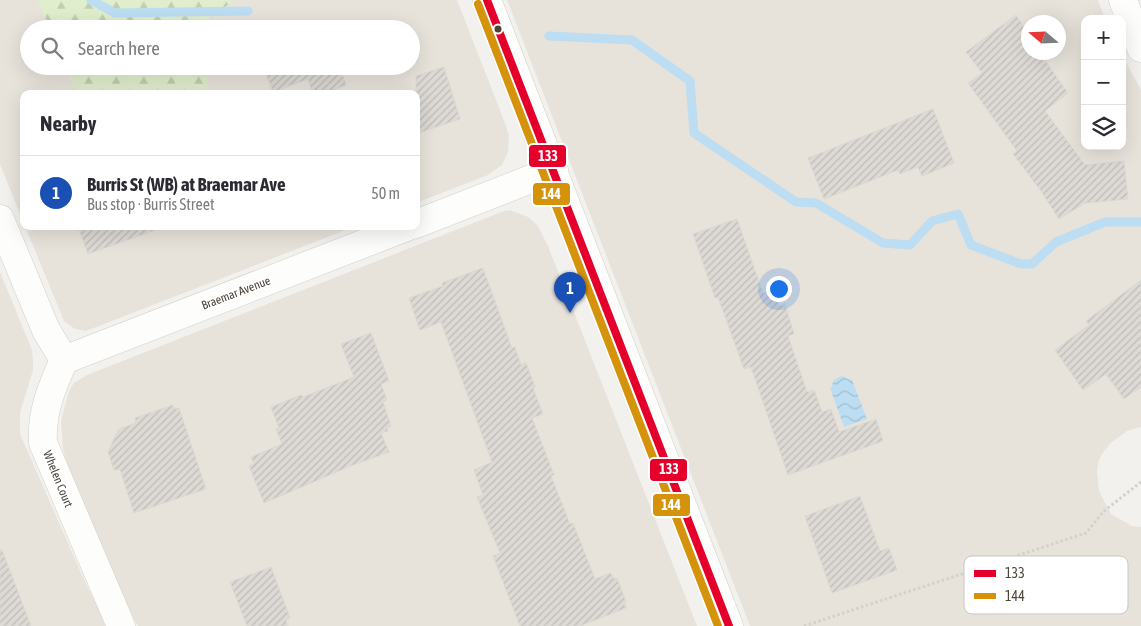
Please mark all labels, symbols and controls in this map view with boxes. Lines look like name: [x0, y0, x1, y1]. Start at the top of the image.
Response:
north arrow: [1021, 15, 1066, 60]
map controls: [1081, 15, 1126, 150]
button: +: [1081, 15, 1126, 60]
search box: [20, 20, 420, 75]
unlabelled marker: [493, 24, 503, 34]
icon: search: [38, 34, 66, 62]
text: Search here: [78, 37, 160, 59]
button: −: [1081, 60, 1126, 105]
button: layers: [1081, 105, 1126, 150]
text: Nearby: [40, 111, 96, 135]
line badge: 133: [528, 144, 567, 168]
text: 133: [538, 148, 558, 164]
text: Burris St (WB) at Braemar Ave: [87, 173, 286, 195]
line badge: 144: [532, 182, 571, 206]
text: 1: [52, 184, 60, 202]
text: 50 m: [371, 184, 400, 202]
text: 144: [541, 186, 561, 202]
text: Bus stop · Burris Street: [87, 195, 215, 213]
pin: 1: [554, 272, 586, 313]
street label: Braemar Avenue: [200, 273, 272, 313]
your location: [766, 276, 792, 302]
street label: Whelen Court: [40, 449, 76, 510]
line badge: 133: [649, 458, 688, 482]
text: 133: [659, 461, 679, 477]
line badge: 144: [652, 493, 691, 517]
text: 144: [661, 497, 681, 513]
legend: [964, 556, 1128, 614]
text: 133: [1005, 565, 1025, 581]
text: 144: [1005, 588, 1025, 604]

